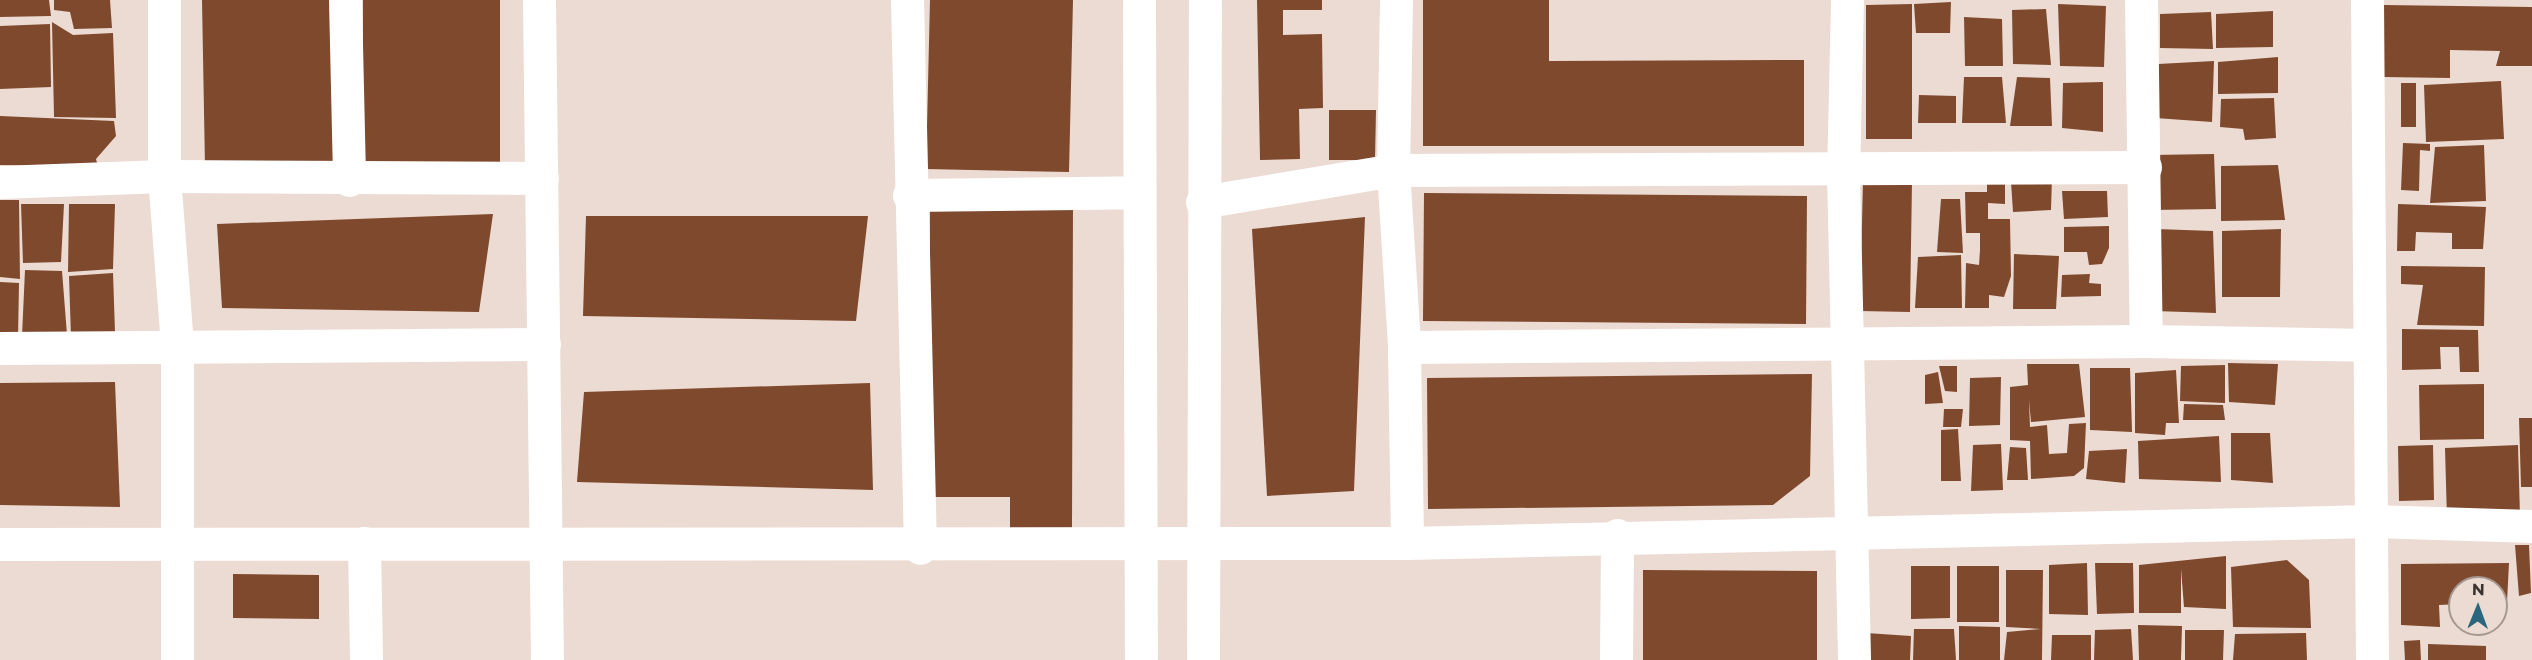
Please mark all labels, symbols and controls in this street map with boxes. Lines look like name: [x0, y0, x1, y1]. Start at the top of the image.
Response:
north arrow: [2448, 576, 2508, 636]
text: N: [2472, 580, 2485, 599]

